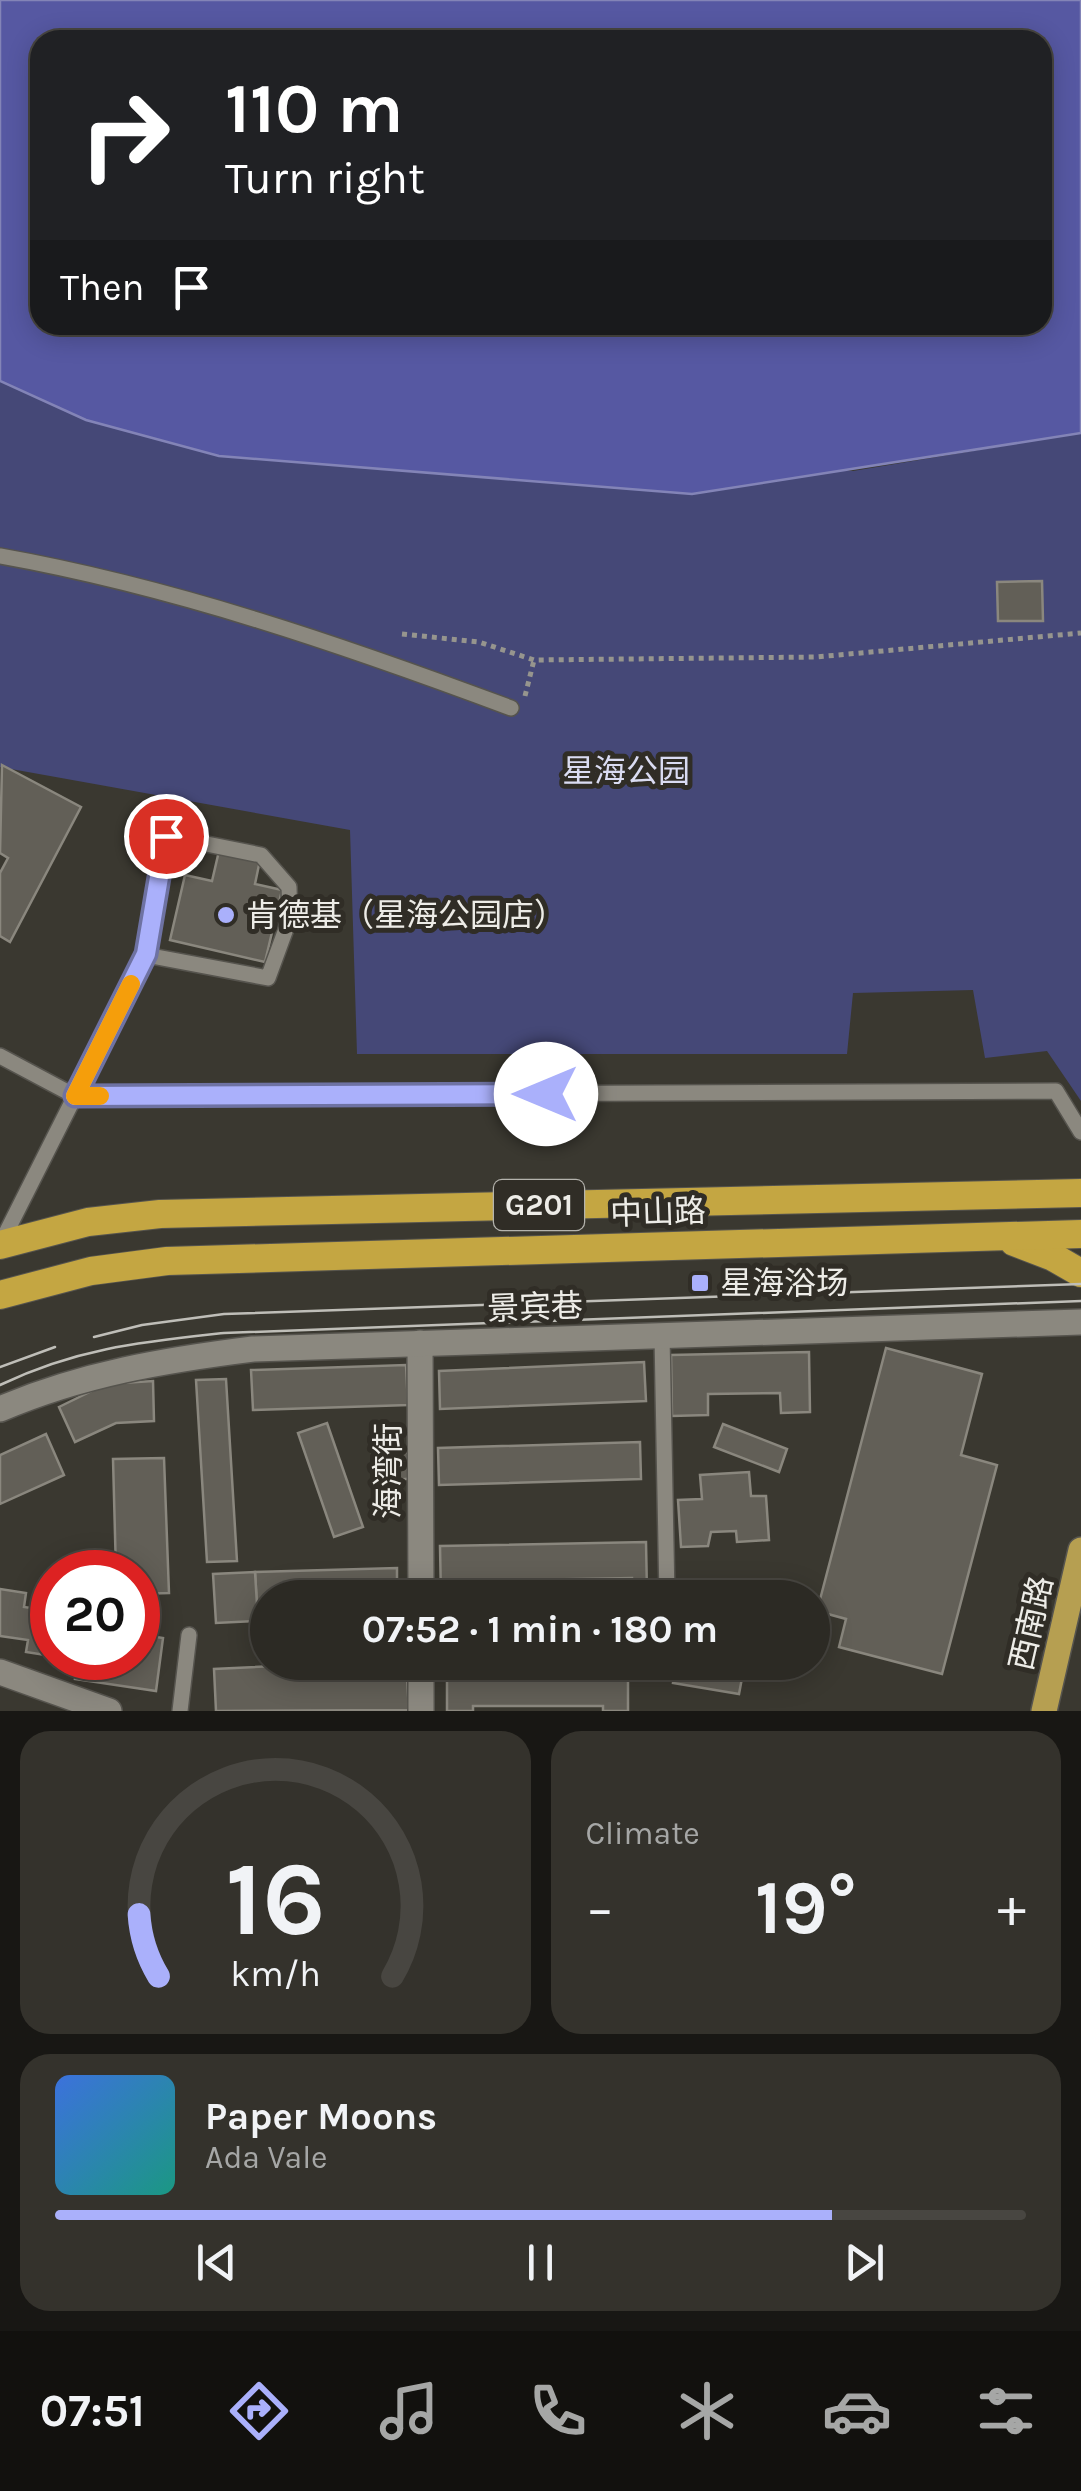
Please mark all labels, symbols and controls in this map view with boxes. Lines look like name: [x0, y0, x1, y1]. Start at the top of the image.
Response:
text: 110 m: [225, 68, 403, 150]
icon: right: [60, 70, 190, 200]
text: Turn right: [225, 152, 425, 204]
icon: arrive: [164, 260, 219, 315]
text: Then: [60, 265, 144, 310]
park label: 星海公园: [562, 753, 690, 790]
pin: [124, 794, 209, 879]
icon: arrive: [139, 809, 194, 864]
place label: 肯德基（星海公园店）: [246, 897, 566, 934]
marker: 肯德基（星海公园店）: [215, 904, 237, 926]
position arrow: [494, 1042, 598, 1146]
road number: G201: [494, 1180, 584, 1230]
street label: 中山路: [609, 1192, 707, 1233]
place label: 星海浴场: [720, 1265, 848, 1302]
marker: 星海浴场: [689, 1272, 711, 1294]
street label: 景宾巷: [486, 1287, 584, 1328]
street label: 海湾街: [370, 1423, 407, 1519]
speed limit sign: 20: [30, 1550, 160, 1680]
street label: 西南路: [1003, 1572, 1060, 1674]
text: 07:52 · 1 min · 180 m: [362, 1607, 718, 1652]
text: Climate: [586, 1815, 700, 1852]
text: 16: [225, 1839, 325, 1960]
text: 19°: [755, 1864, 857, 1952]
text: −: [586, 1876, 614, 1940]
text: +: [997, 1876, 1026, 1940]
text: km/h: [230, 1953, 321, 1995]
text: Paper Moons: [205, 2094, 437, 2139]
text: Ada Vale: [205, 2139, 328, 2176]
icon: previous: [189, 2235, 244, 2290]
icon: pause: [513, 2235, 568, 2290]
icon: next: [837, 2235, 892, 2290]
icon: directions: [224, 2376, 294, 2446]
icon: music: [374, 2376, 444, 2446]
icon: phone: [523, 2376, 593, 2446]
icon: climate: [672, 2376, 742, 2446]
icon: car: [822, 2376, 892, 2446]
icon: filters: [971, 2376, 1041, 2446]
text: 07:51: [40, 2385, 145, 2437]

